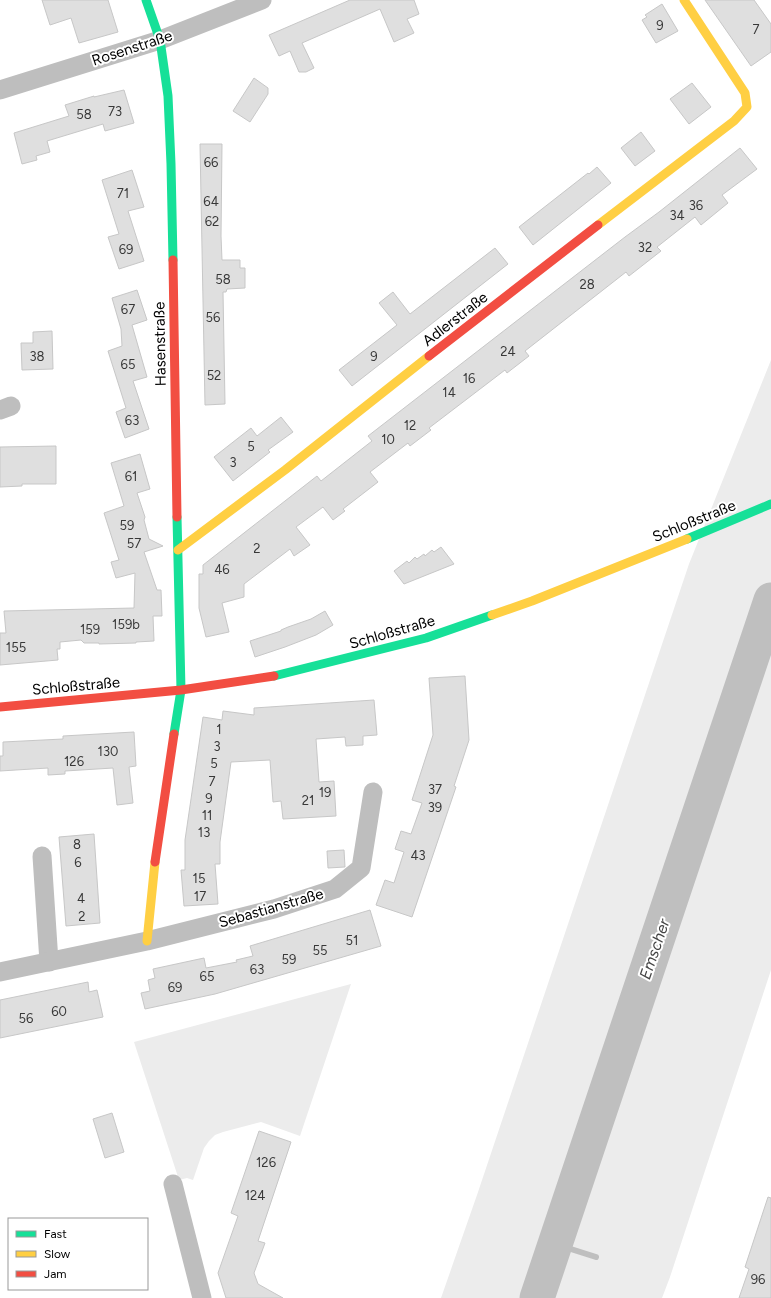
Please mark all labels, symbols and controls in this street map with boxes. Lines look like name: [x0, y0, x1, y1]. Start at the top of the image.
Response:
house number: 9: [656, 18, 664, 33]
house number: 7: [753, 22, 760, 37]
street label: Rosenstraße: [89, 27, 175, 69]
house number: 73: [108, 104, 122, 119]
house number: 58: [76, 107, 92, 122]
house number: 66: [204, 155, 218, 170]
house number: 71: [117, 186, 129, 201]
house number: 64: [203, 194, 219, 209]
house number: 36: [689, 198, 703, 213]
house number: 34: [669, 208, 685, 223]
house number: 62: [205, 214, 219, 229]
house number: 32: [638, 240, 652, 255]
house number: 69: [119, 242, 133, 257]
house number: 58: [215, 272, 231, 287]
house number: 28: [579, 277, 595, 292]
street label: Adlerstraße: [419, 288, 491, 350]
house number: 67: [121, 302, 135, 317]
street label: Hasenstraße: [150, 302, 170, 386]
house number: 56: [206, 310, 220, 325]
house number: 24: [500, 344, 516, 359]
house number: 38: [29, 349, 45, 364]
house number: 9: [370, 349, 378, 364]
house number: 65: [121, 357, 135, 372]
house number: 52: [207, 368, 221, 383]
house number: 16: [463, 371, 475, 386]
house number: 14: [442, 385, 456, 400]
house number: 63: [125, 413, 139, 428]
house number: 12: [404, 418, 416, 433]
house number: 10: [381, 432, 395, 447]
house number: 5: [247, 439, 255, 454]
house number: 3: [229, 455, 237, 470]
house number: 61: [125, 469, 137, 484]
street label: Schloßstraße: [650, 496, 738, 546]
house number: 59: [120, 518, 134, 533]
house number: 57: [127, 536, 141, 551]
house number: 2: [253, 541, 261, 556]
house number: 46: [214, 562, 230, 577]
street label: Schloßstraße: [347, 611, 437, 653]
house number: 159b: [112, 617, 140, 632]
house number: 159: [80, 622, 100, 637]
house number: 155: [6, 640, 26, 655]
street label: Schloßstraße: [31, 673, 121, 699]
house number: 1: [216, 722, 222, 737]
house number: 3: [213, 739, 221, 754]
house number: 130: [98, 744, 118, 759]
house number: 126: [64, 754, 84, 769]
house number: 5: [210, 756, 218, 771]
house number: 7: [209, 774, 216, 789]
house number: 37: [428, 782, 442, 797]
house number: 19: [319, 785, 331, 800]
house number: 9: [205, 791, 213, 806]
house number: 21: [302, 793, 314, 808]
house number: 39: [428, 800, 442, 815]
house number: 11: [202, 808, 212, 823]
house number: 13: [198, 825, 210, 840]
house number: 8: [73, 837, 81, 852]
house number: 43: [410, 848, 426, 863]
house number: 6: [74, 855, 82, 870]
house number: 15: [193, 871, 205, 886]
street label: Sebastianstraße: [217, 884, 325, 932]
house number: 17: [194, 889, 206, 904]
house number: 4: [77, 891, 85, 906]
house number: 2: [78, 909, 86, 924]
water label: Emscher: [635, 916, 674, 982]
house number: 51: [346, 933, 358, 948]
house number: 55: [313, 943, 327, 958]
house number: 59: [282, 952, 296, 967]
house number: 63: [250, 962, 264, 977]
house number: 65: [200, 969, 214, 984]
house number: 69: [168, 980, 182, 995]
house number: 60: [51, 1004, 67, 1019]
house number: 56: [19, 1011, 33, 1026]
house number: 126: [256, 1155, 276, 1170]
house number: 124: [245, 1188, 265, 1203]
legend: [8, 1218, 148, 1290]
text: Fast: [44, 1227, 67, 1241]
text: Slow: [44, 1247, 71, 1261]
text: Jam: [44, 1267, 67, 1281]
house number: 96: [751, 1272, 765, 1287]

